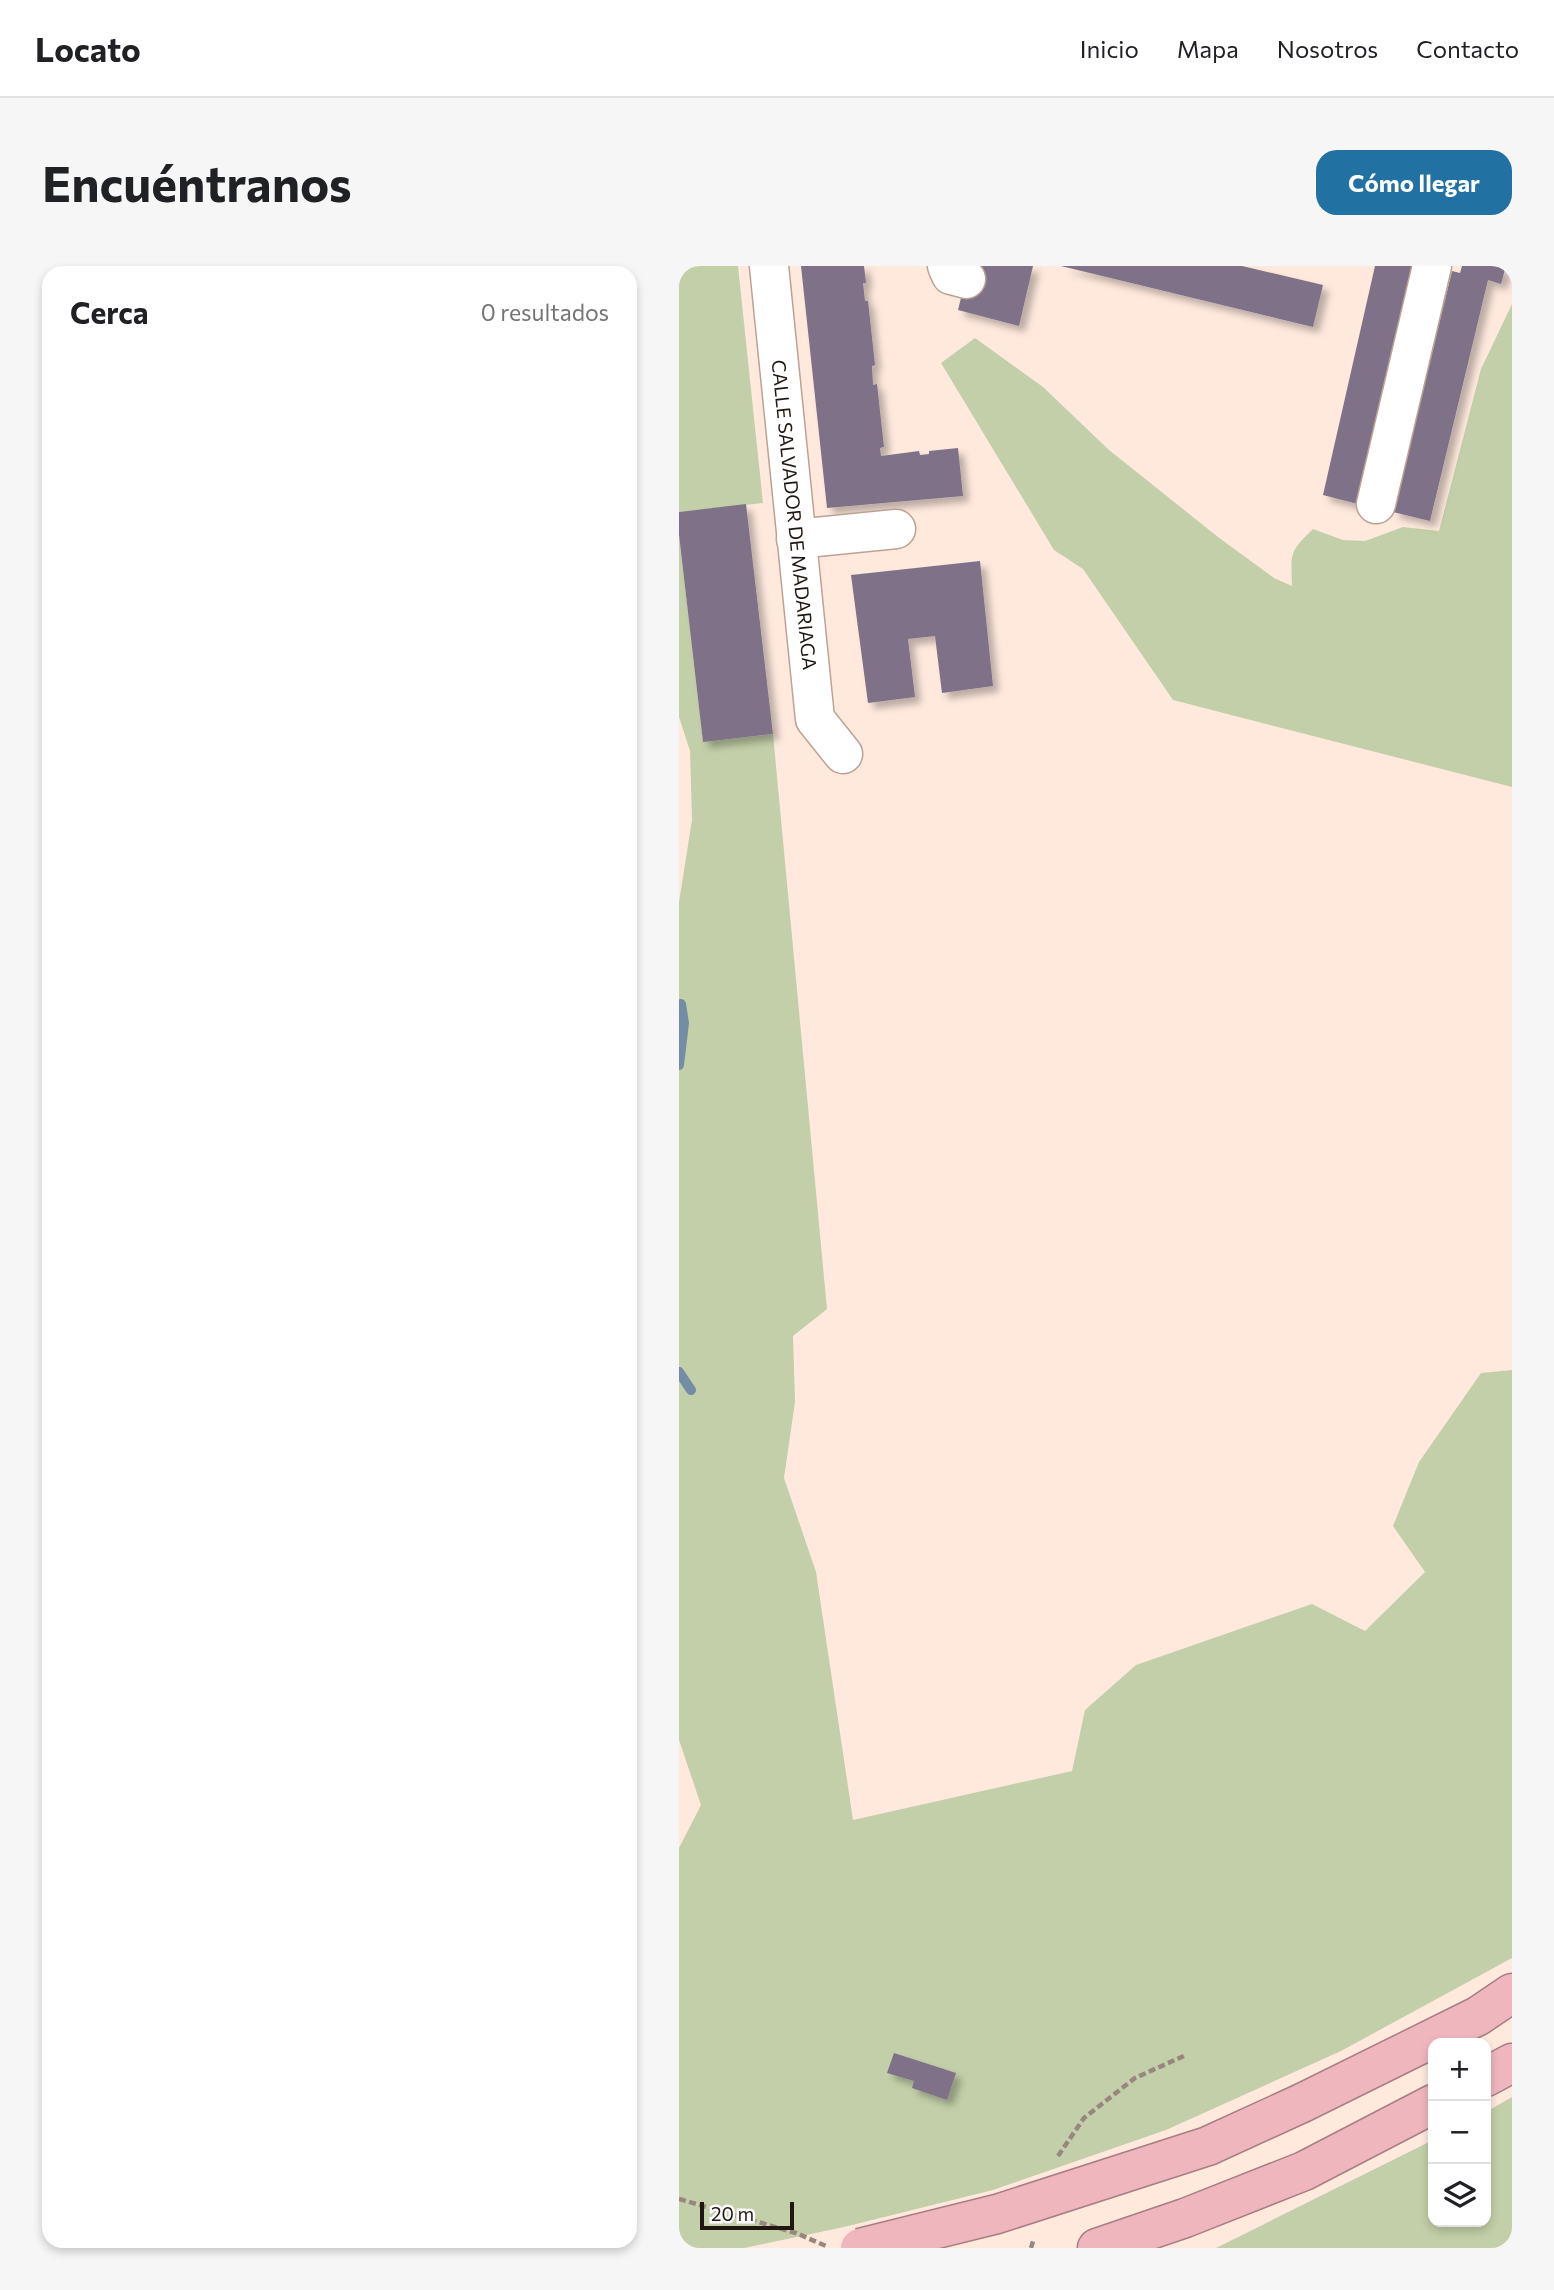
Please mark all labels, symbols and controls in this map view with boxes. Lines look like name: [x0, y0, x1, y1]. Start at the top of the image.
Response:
text: Locato: [35, 28, 141, 69]
text: Inicio: [1080, 34, 1139, 63]
text: Mapa: [1177, 34, 1239, 63]
text: Nosotros: [1277, 34, 1378, 63]
text: Contacto: [1416, 34, 1519, 63]
button: Cómo llegar: [1316, 150, 1512, 215]
text: Encuéntranos: [42, 152, 352, 212]
text: Cerca: [70, 293, 149, 330]
text: 0 resultados: [481, 298, 609, 326]
street label: CALLE SALVADOR DE MADARIAGA: [768, 358, 822, 671]
map controls: [1428, 2038, 1491, 2227]
button: +: [1428, 2038, 1491, 2101]
button: −: [1428, 2101, 1491, 2164]
button: layers: [1428, 2164, 1491, 2227]
scale bar: [700, 2199, 795, 2231]
text: 20 m: [711, 2202, 754, 2225]

